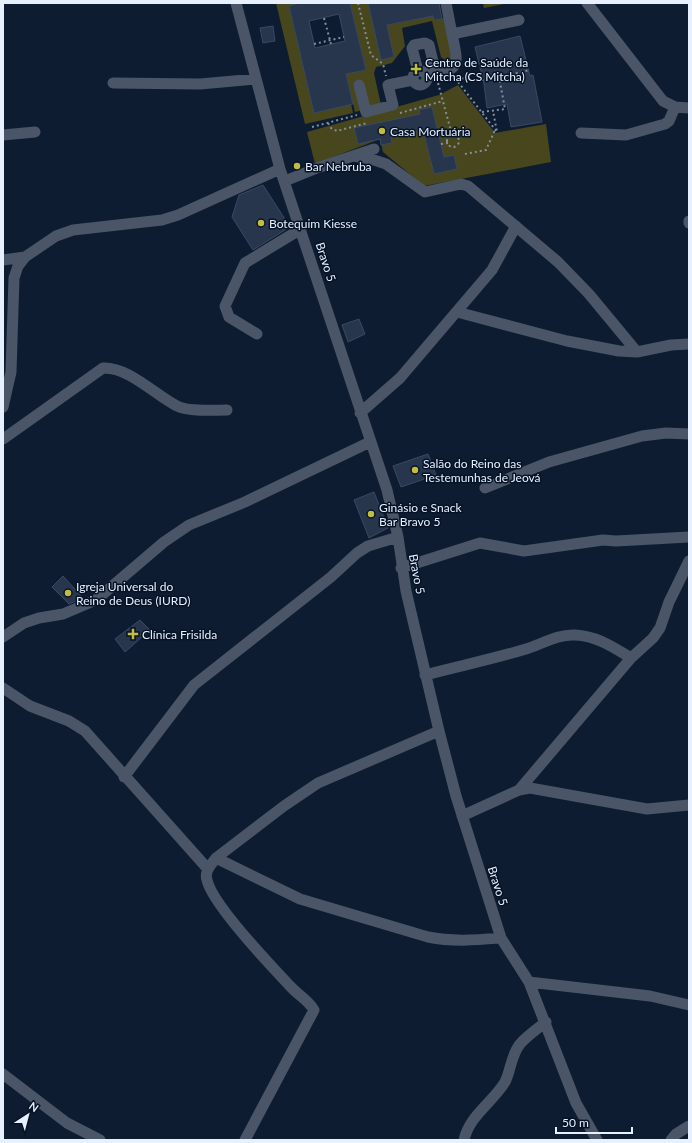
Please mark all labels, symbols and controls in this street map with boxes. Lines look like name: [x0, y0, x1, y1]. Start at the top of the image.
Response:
place label: Centro de Saúde da Mitcha (CS Mitcha): [425, 55, 528, 84]
marker: Centro de Saúde da Mitcha (CS Mitcha): [410, 63, 422, 75]
place label: Casa Mortuária: [390, 124, 471, 139]
marker: Casa Mortuária: [377, 126, 387, 136]
place label: Bar Nebruba: [305, 159, 372, 174]
marker: Bar Nebruba: [292, 161, 302, 171]
place label: Botequim Kiesse: [269, 216, 357, 231]
marker: Botequim Kiesse: [256, 218, 266, 228]
street label: Bravo 5: [313, 240, 339, 284]
place label: Salão do Reino das Testemunhas de Jeová: [423, 456, 541, 485]
marker: Salão do Reino das Testemunhas de Jeová: [410, 465, 420, 475]
place label: Ginásio e Snack Bar Bravo 5: [379, 500, 462, 529]
marker: Ginásio e Snack Bar Bravo 5: [366, 509, 376, 519]
street label: Bravo 5: [406, 553, 428, 595]
place label: Igreja Universal do Reino de Deus (IURD): [76, 579, 190, 608]
marker: Igreja Universal do Reino de Deus (IURD): [63, 588, 73, 598]
place label: Clínica Frisilda: [142, 627, 217, 642]
marker: Clínica Frisilda: [127, 628, 139, 640]
street label: Bravo 5: [485, 864, 511, 908]
north arrow: [8, 1095, 48, 1135]
text: N: [27, 1099, 41, 1114]
scale bar: [556, 1109, 632, 1135]
text: 50 m: [562, 1115, 589, 1130]

